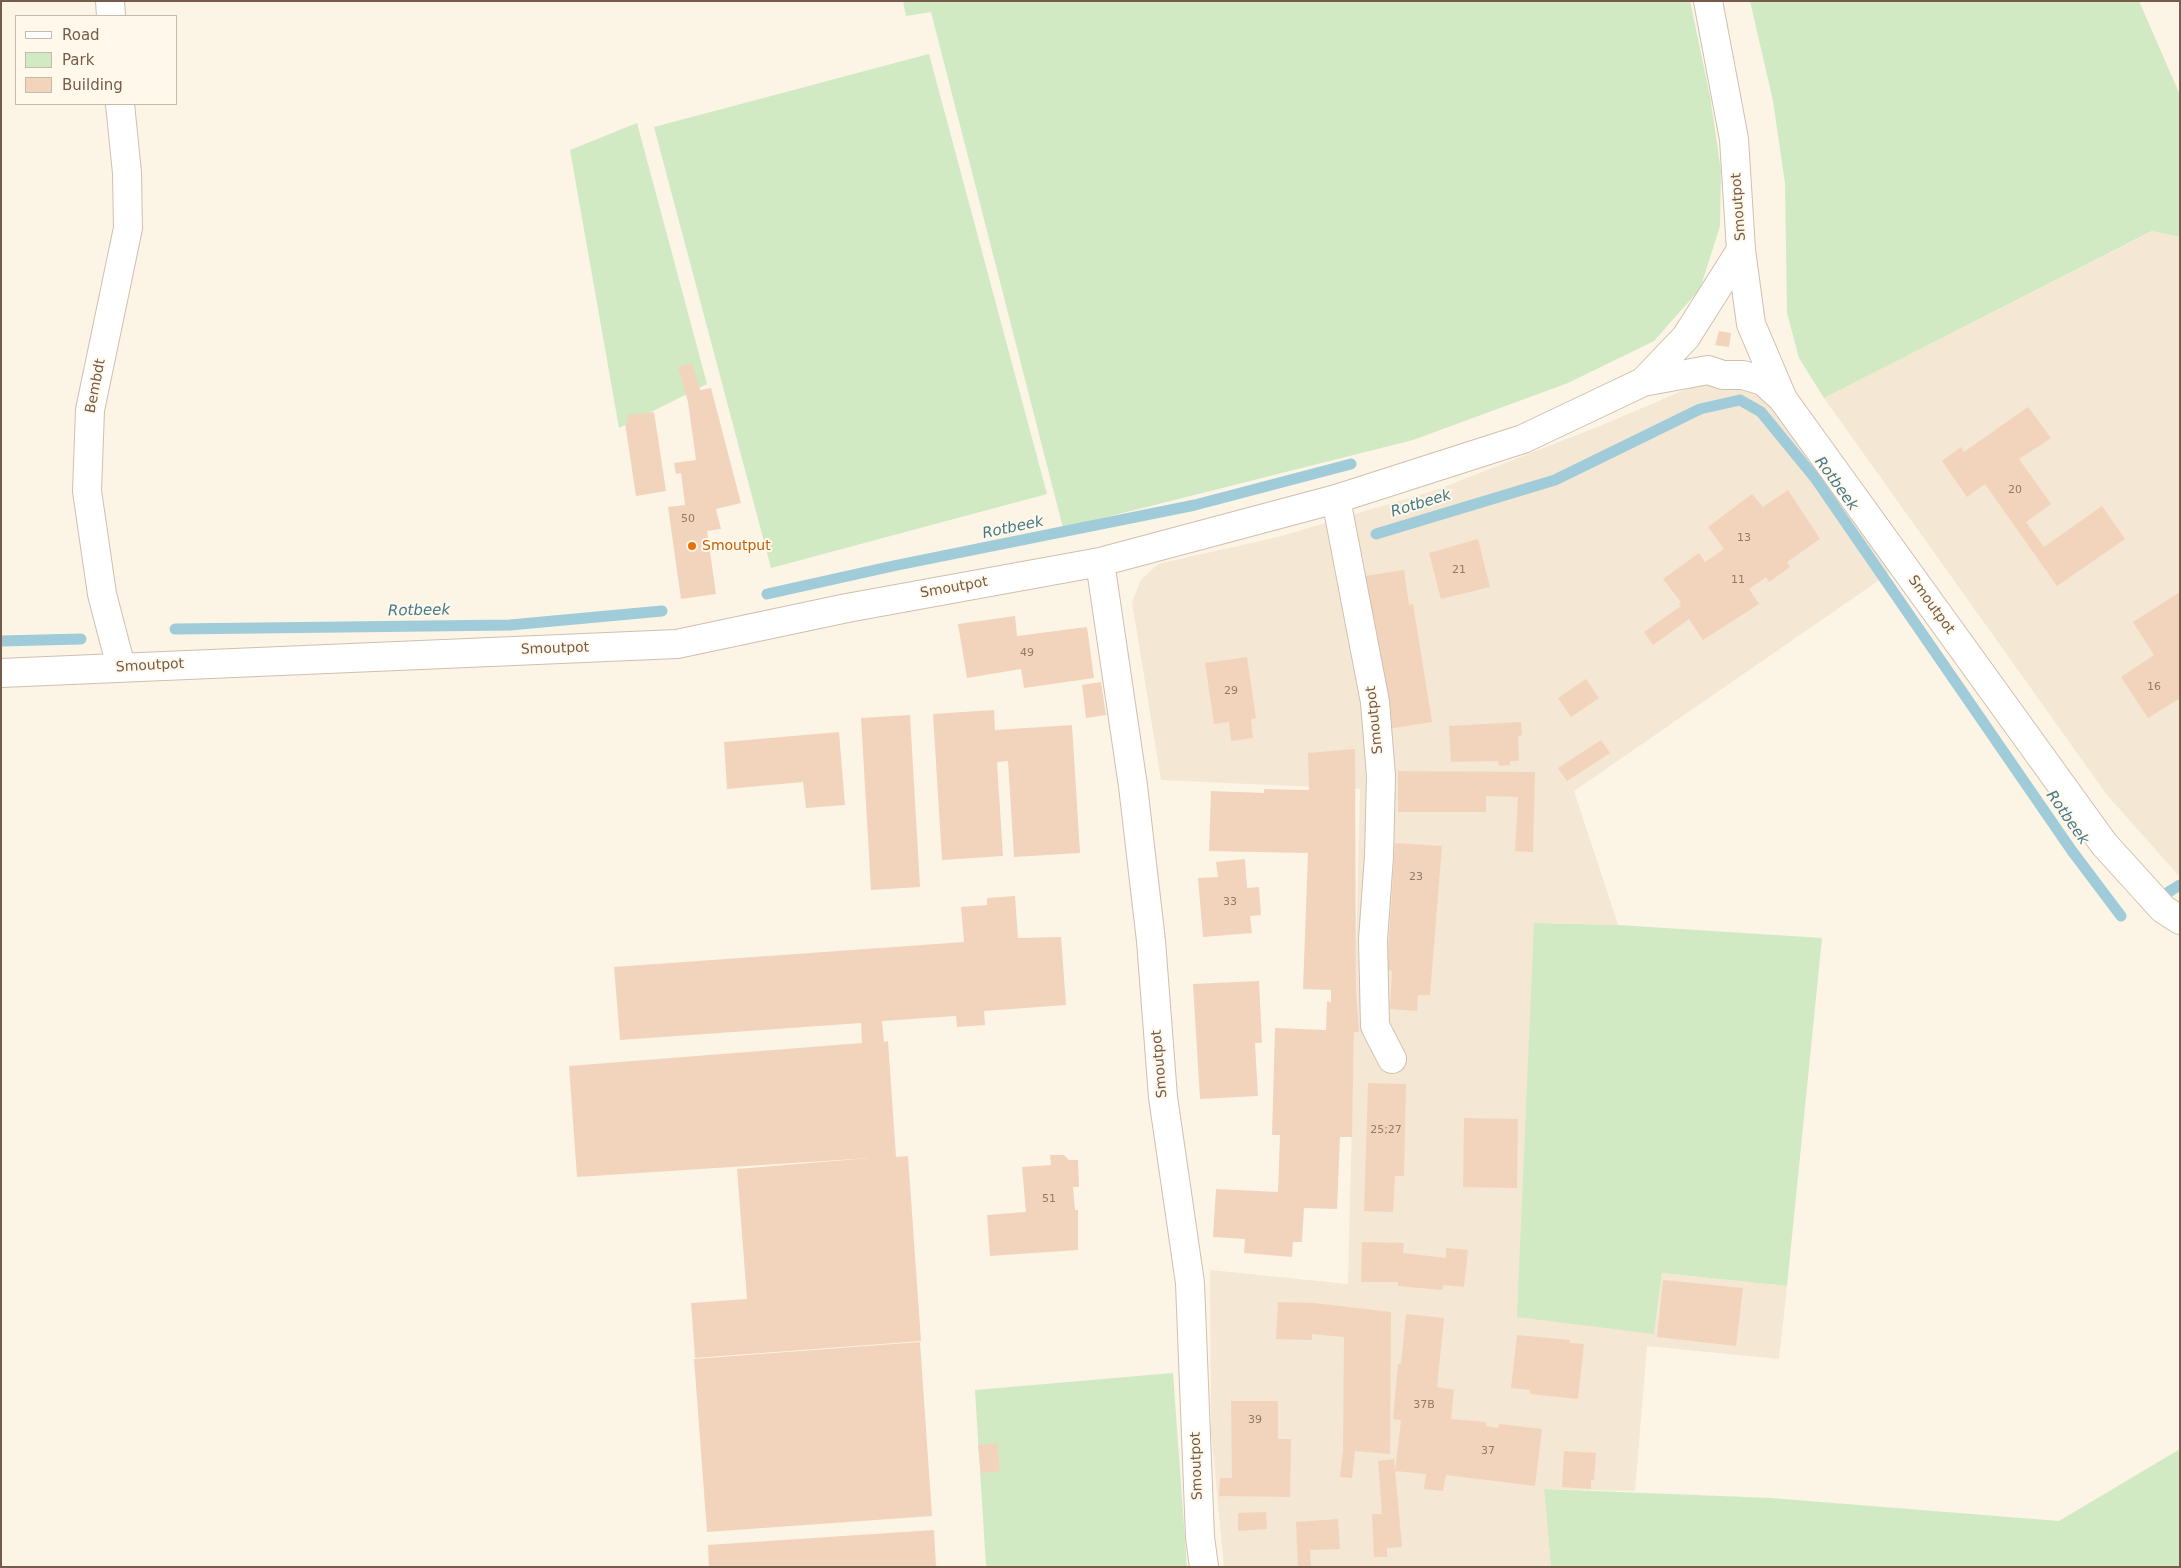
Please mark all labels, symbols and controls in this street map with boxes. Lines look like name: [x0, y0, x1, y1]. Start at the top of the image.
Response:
legend: [15, 15, 178, 105]
text: Road: [62, 26, 100, 44]
text: Park: [62, 51, 94, 69]
text: Building: [62, 76, 123, 94]
street label: Smoutpot: [1728, 172, 1750, 242]
street label: Bembdt: [82, 357, 110, 415]
water label: Rotbeek: [1810, 454, 1862, 514]
house number: 20: [2008, 483, 2022, 497]
water label: Rotbeek: [1389, 486, 1453, 522]
house number: 50: [681, 512, 695, 526]
water label: Rotbeek: [981, 513, 1045, 543]
house number: 13: [1737, 531, 1751, 545]
place label: Smoutput: [702, 538, 771, 554]
marker: Smoutput: [686, 540, 698, 552]
house number: 21: [1452, 563, 1466, 577]
street label: Smoutpot: [1904, 572, 1958, 638]
house number: 11: [1731, 573, 1745, 587]
street label: Smoutpot: [919, 574, 989, 602]
water label: Rotbeek: [388, 601, 450, 621]
street label: Smoutpot: [521, 639, 589, 659]
house number: 49: [1020, 646, 1034, 660]
street label: Smoutpot: [115, 656, 185, 676]
house number: 16: [2147, 680, 2161, 694]
house number: 29: [1224, 684, 1238, 698]
street label: Smoutpot: [1363, 685, 1387, 755]
water label: Rotbeek: [2042, 787, 2092, 849]
house number: 23: [1409, 870, 1423, 884]
house number: 33: [1223, 895, 1237, 909]
street label: Smoutpot: [1149, 1029, 1171, 1099]
house number: 25;27: [1370, 1123, 1402, 1137]
house number: 51: [1042, 1192, 1056, 1206]
house number: 37B: [1413, 1398, 1435, 1412]
house number: 39: [1248, 1413, 1262, 1427]
street label: Smoutpot: [1187, 1432, 1207, 1500]
house number: 37: [1481, 1444, 1495, 1458]

